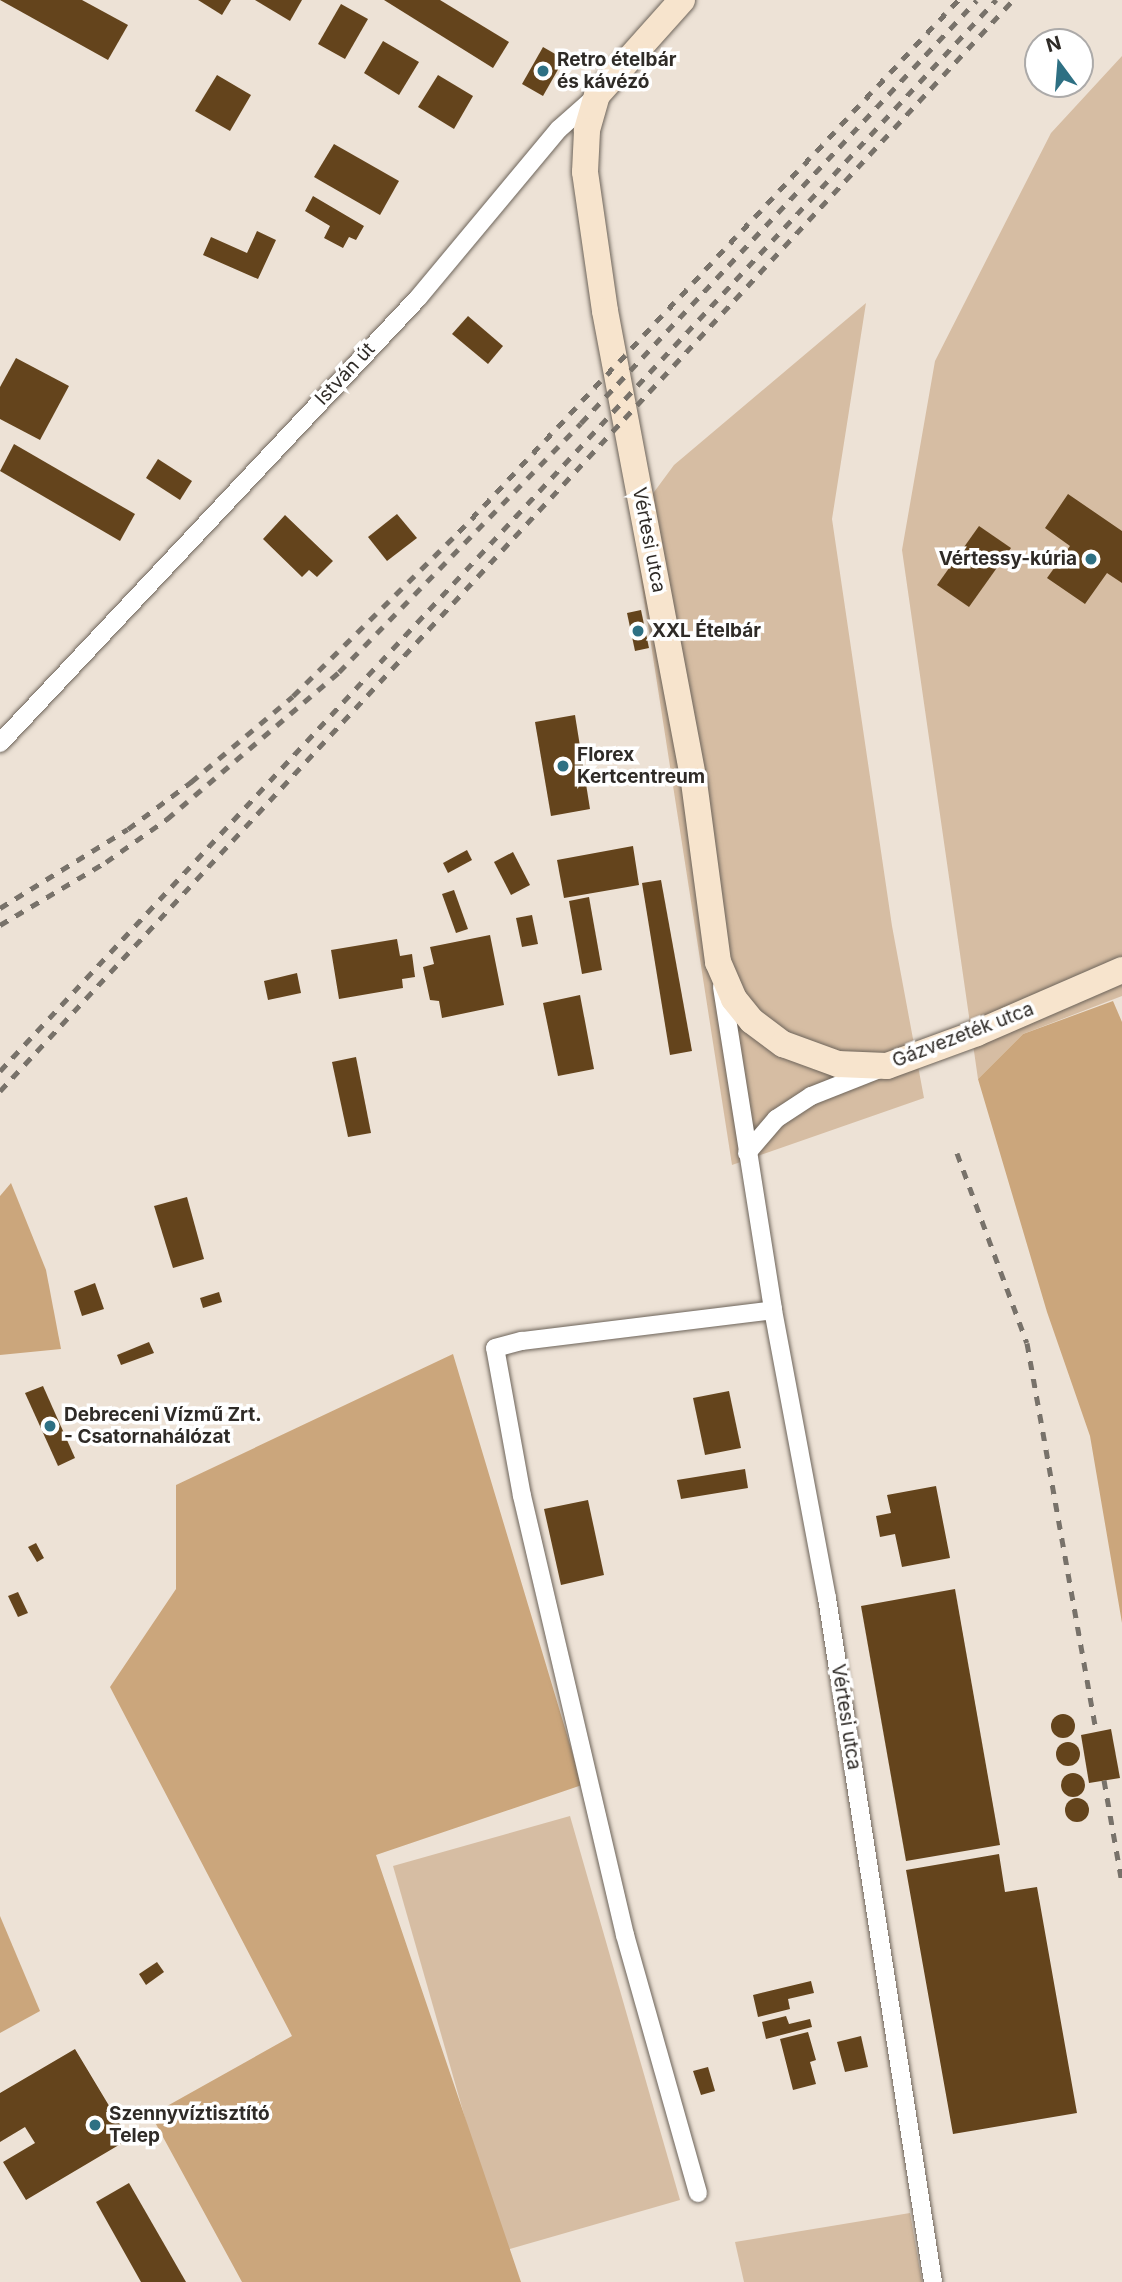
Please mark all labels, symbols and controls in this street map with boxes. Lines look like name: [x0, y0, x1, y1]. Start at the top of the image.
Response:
north arrow: [1024, 28, 1094, 98]
text: N: [1043, 31, 1064, 57]
place label: Retro ételbár és kávézó: [557, 49, 676, 93]
marker: Retro ételbár és kávézó: [535, 63, 551, 79]
street label: István út: [310, 338, 380, 410]
street label: Vértesi utca: [628, 485, 670, 595]
place label: Vértessy-kúria: [939, 548, 1077, 570]
marker: Vértessy-kúria: [1083, 551, 1099, 567]
place label: XXL Ételbár: [652, 620, 761, 642]
marker: XXL Ételbár: [630, 623, 646, 639]
place label: Florex Kertcentreum: [577, 744, 705, 788]
marker: Florex Kertcentreum: [555, 758, 571, 774]
street label: Gázvezeték utca: [889, 998, 1037, 1072]
place label: Debreceni Vízmű Zrt. - Csatornahálózat: [64, 1404, 261, 1448]
marker: Debreceni Vízmű Zrt. - Csatornahálózat: [42, 1418, 58, 1434]
street label: Vértesi utca: [826, 1663, 866, 1771]
place label: Szennyvíztisztító Telep: [109, 2103, 270, 2147]
marker: Szennyvíztisztító Telep: [87, 2117, 103, 2133]

